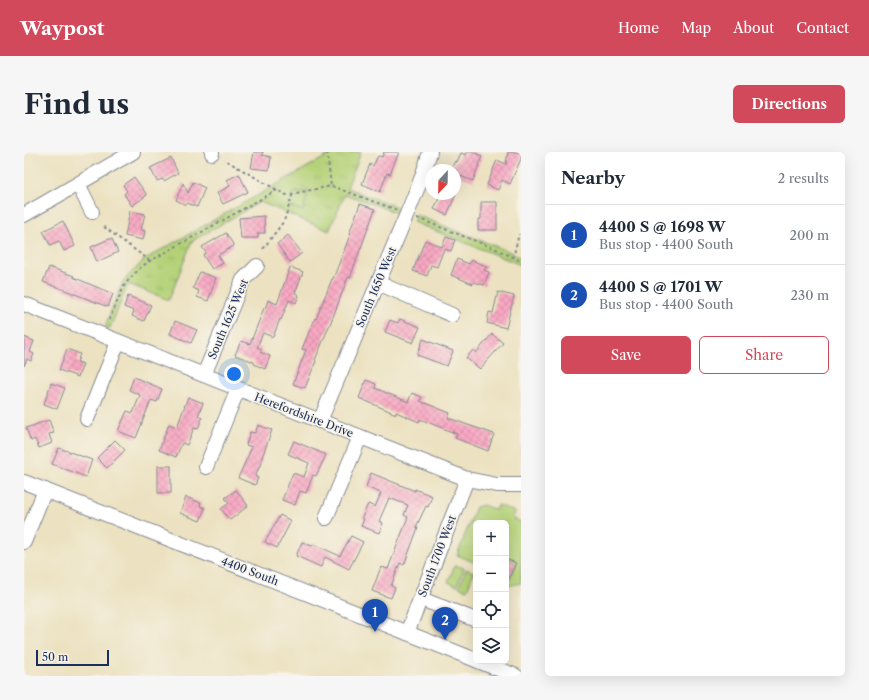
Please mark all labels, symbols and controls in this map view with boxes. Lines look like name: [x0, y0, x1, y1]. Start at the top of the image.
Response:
text: Waypost: [20, 17, 104, 40]
text: Home: [618, 19, 659, 37]
text: Map: [681, 19, 711, 37]
text: About: [733, 19, 774, 37]
text: Contact: [796, 19, 849, 37]
button: Directions: [733, 85, 845, 123]
text: Find us: [24, 87, 129, 121]
north arrow: [425, 164, 461, 200]
text: Nearby: [561, 168, 625, 188]
text: 2 results: [778, 170, 829, 186]
text: 4400 S @ 1698 W: [599, 217, 726, 236]
text: 1: [571, 227, 577, 243]
text: 200 m: [789, 227, 829, 243]
text: Bus stop · 4400 South: [599, 236, 733, 252]
street label: South 1650 West: [353, 244, 399, 329]
street label: South 1625 West: [205, 277, 251, 361]
text: 4400 S @ 1701 W: [599, 277, 723, 296]
text: 2: [570, 287, 578, 303]
text: 230 m: [791, 287, 829, 303]
text: Bus stop · 4400 South: [599, 296, 733, 312]
button: Save: [561, 336, 691, 374]
button: Share: [699, 336, 829, 374]
your location: [224, 364, 244, 384]
street label: Herefordshire Drive: [253, 390, 355, 440]
street label: South 1700 West: [415, 513, 459, 599]
map controls: [473, 520, 509, 664]
button: +: [473, 520, 509, 556]
street label: 4400 South: [219, 554, 281, 588]
button: −: [473, 556, 509, 592]
button: locate: [473, 592, 509, 628]
pin: 1: [362, 599, 388, 632]
pin: 2: [432, 607, 458, 640]
button: layers: [473, 628, 509, 664]
scale bar: [36, 648, 109, 667]
text: 50 m: [42, 650, 68, 664]

